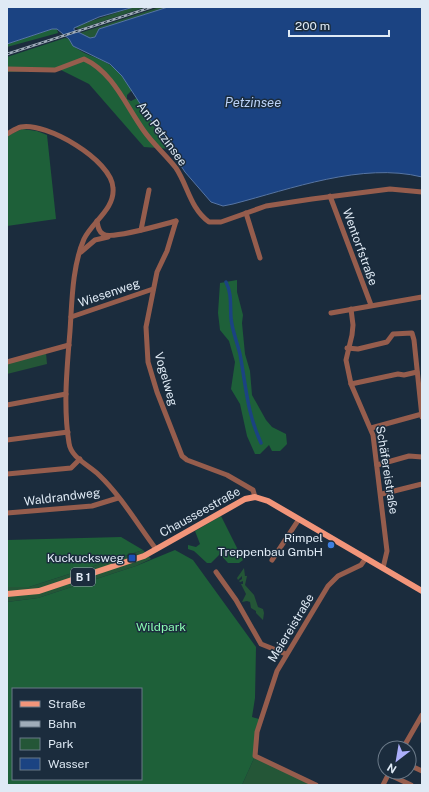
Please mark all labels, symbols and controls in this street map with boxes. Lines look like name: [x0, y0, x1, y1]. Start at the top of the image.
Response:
scale bar: [289, 12, 389, 38]
text: 200 m: [295, 19, 330, 33]
water label: Petzinsee: [225, 95, 281, 110]
street label: Am Petzinsee: [134, 99, 190, 169]
street label: Wentorfstraße: [340, 207, 380, 287]
street label: Wiesenweg: [76, 276, 142, 310]
street label: Vogelweg: [152, 351, 180, 407]
street label: Schäfereistraße: [373, 425, 401, 515]
street label: Chausseestraße: [157, 484, 243, 540]
street label: Waldrandweg: [23, 485, 101, 509]
place label: Rimpel Treppenbau GmbH: [218, 531, 323, 559]
marker: Rimpel Treppenbau GmbH: [326, 540, 336, 550]
place label: Kuckucksweg: [47, 551, 124, 565]
marker: Kuckucksweg: [127, 553, 137, 563]
road number: B 1: [71, 568, 95, 586]
street label: Meiereistraße: [265, 591, 317, 665]
park label: Wildpark: [136, 620, 186, 634]
legend: [12, 688, 142, 780]
text: Straße: [48, 697, 86, 711]
text: Bahn: [48, 717, 77, 731]
text: Park: [48, 737, 74, 751]
north arrow: [377, 740, 417, 780]
text: Wasser: [48, 757, 89, 771]
text: N: [385, 761, 399, 776]

